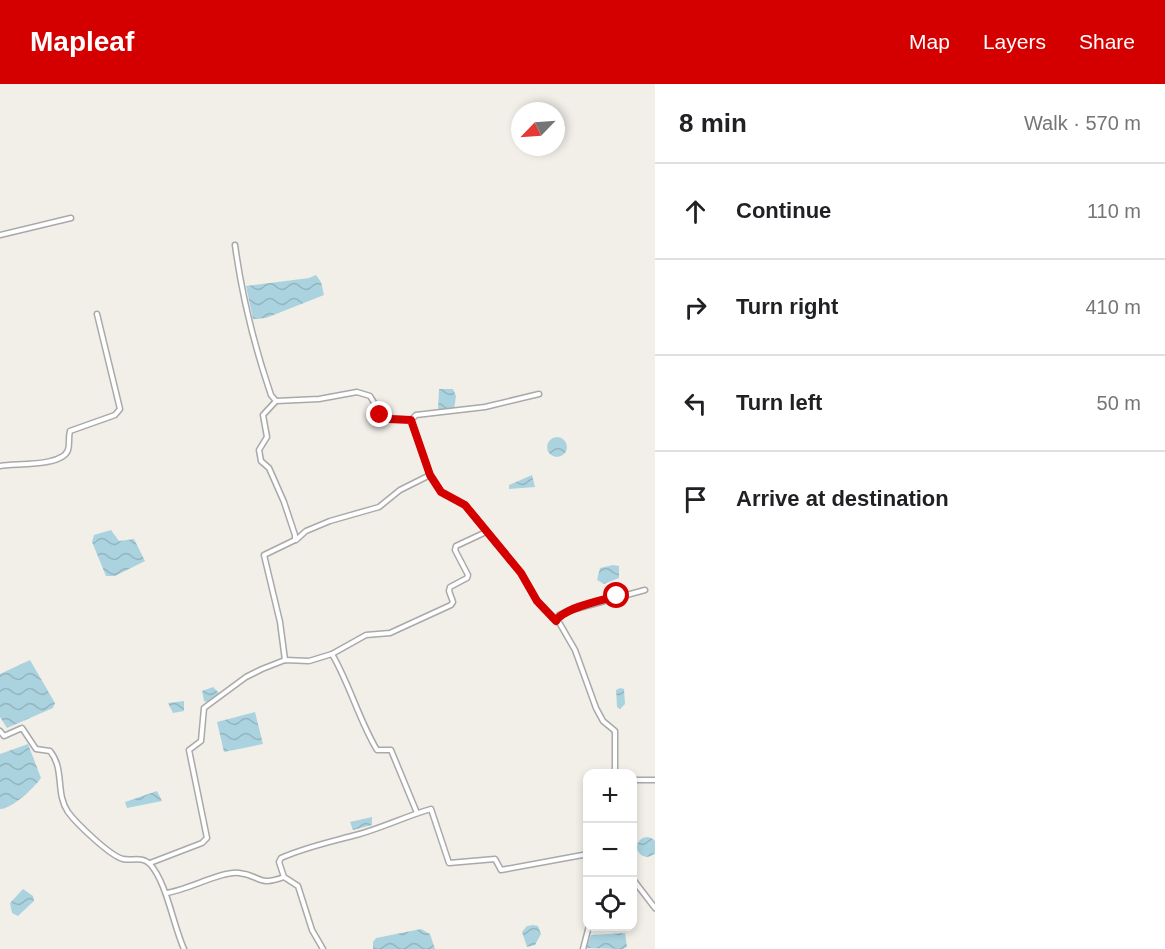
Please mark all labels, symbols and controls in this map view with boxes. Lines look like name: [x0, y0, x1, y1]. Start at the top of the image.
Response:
text: Mapleaf: [30, 26, 134, 57]
text: Map: [909, 30, 950, 53]
text: Layers: [983, 30, 1046, 53]
text: Share: [1079, 30, 1135, 53]
north arrow: [511, 102, 565, 156]
text: 8 min: [679, 108, 747, 138]
text: Walk · 570 m: [1024, 112, 1141, 134]
icon: ahead: [679, 195, 712, 228]
text: Continue: [736, 198, 831, 223]
text: 110 m: [1087, 200, 1141, 222]
icon: right: [679, 291, 712, 324]
text: Turn right: [736, 294, 838, 319]
text: 410 m: [1085, 296, 1141, 318]
icon: left: [679, 387, 712, 420]
text: Turn left: [736, 390, 822, 415]
text: 50 m: [1097, 392, 1141, 414]
route end: [366, 401, 392, 427]
icon: arrive: [679, 483, 712, 516]
text: Arrive at destination: [736, 486, 949, 511]
route start: [603, 582, 629, 608]
map controls: [583, 769, 637, 931]
button: +: [583, 769, 637, 823]
button: −: [583, 823, 637, 877]
button: locate: [583, 877, 637, 931]

